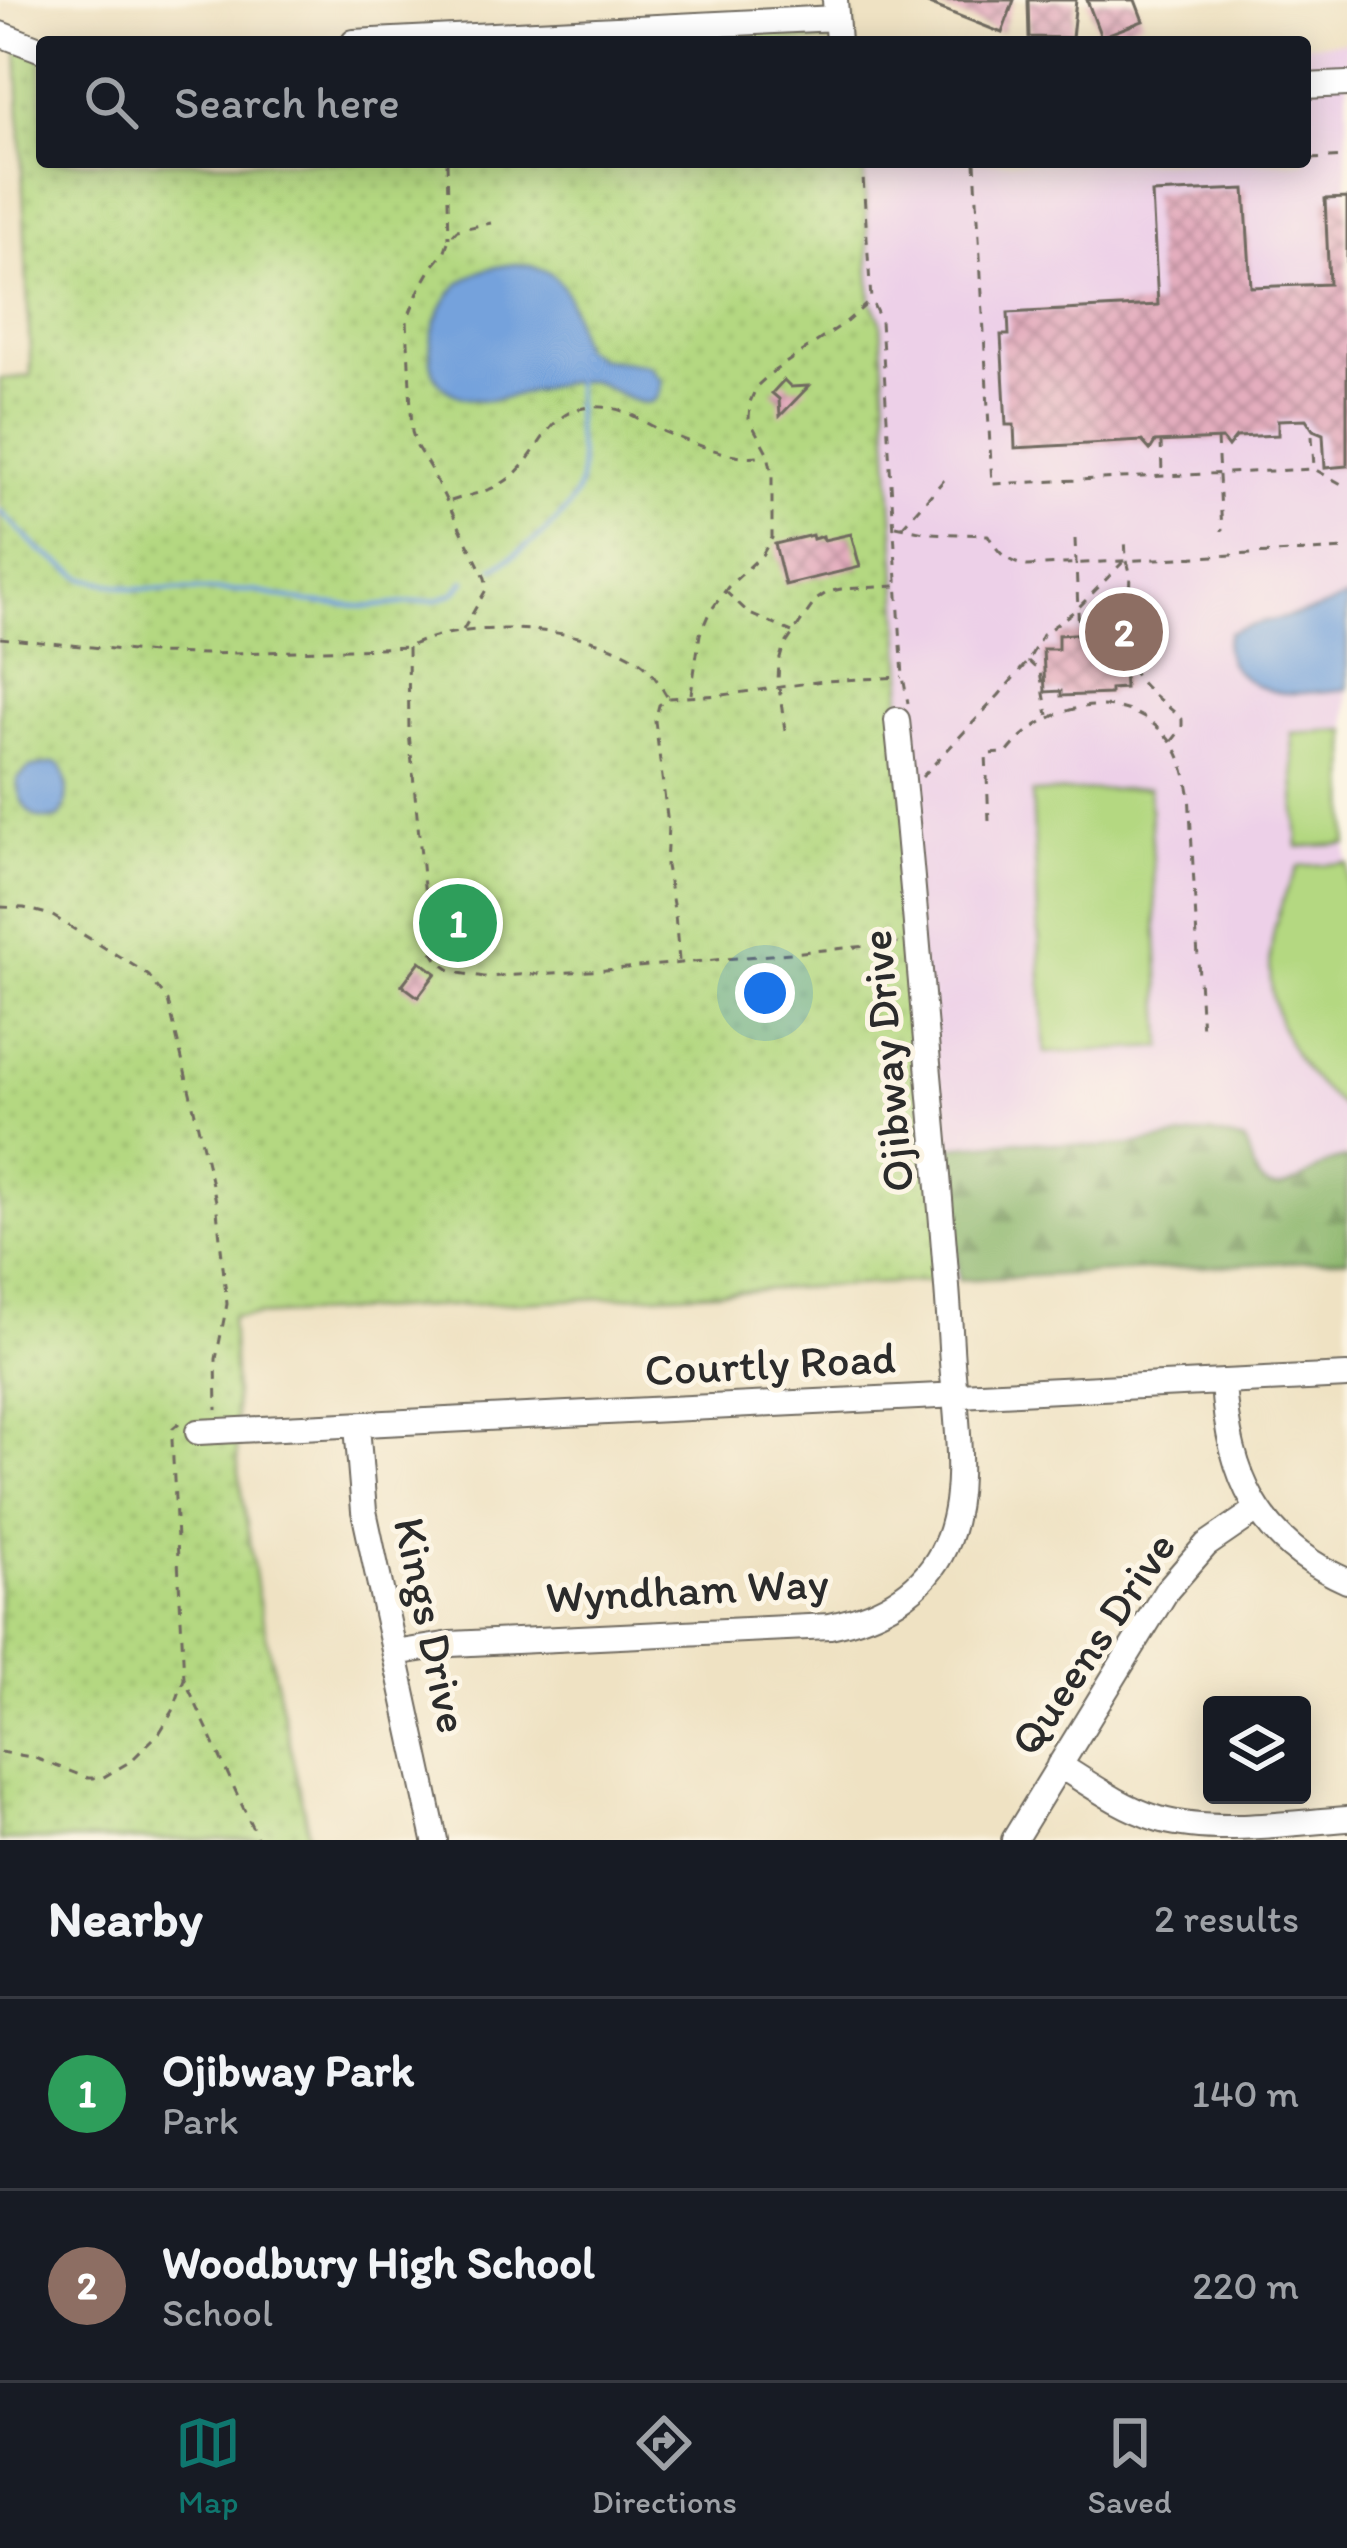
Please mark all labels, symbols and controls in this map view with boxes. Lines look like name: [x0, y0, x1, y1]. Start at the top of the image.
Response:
search box: [36, 36, 1311, 168]
icon: search: [78, 69, 144, 135]
text: Search here: [174, 75, 400, 129]
pin: 2: [1085, 587, 1163, 677]
pin: 1: [419, 878, 497, 968]
street label: Ojibway Drive: [848, 928, 924, 1194]
your location: [735, 963, 795, 1023]
street label: Courtly Road: [643, 1329, 897, 1397]
street label: Kings Drive: [383, 1512, 481, 1738]
street label: Queens Drive: [998, 1521, 1186, 1765]
street label: Wyndham Way: [544, 1555, 830, 1623]
map controls: [1203, 1696, 1311, 1804]
button: layers: [1203, 1696, 1311, 1804]
text: Nearby: [48, 1888, 203, 1949]
text: 2 results: [1154, 1895, 1299, 1942]
text: Ojibway Park: [162, 2043, 414, 2097]
text: 1: [78, 2070, 96, 2117]
text: 140 m: [1192, 2070, 1299, 2117]
text: Park: [162, 2097, 239, 2144]
text: Woodbury High School: [162, 2235, 595, 2289]
text: 2: [77, 2262, 97, 2309]
text: 220 m: [1192, 2262, 1299, 2309]
text: School: [162, 2289, 273, 2336]
tab: Map: [175, 2410, 241, 2521]
tab: Directions: [592, 2410, 737, 2521]
tab: Saved: [1088, 2410, 1172, 2521]

